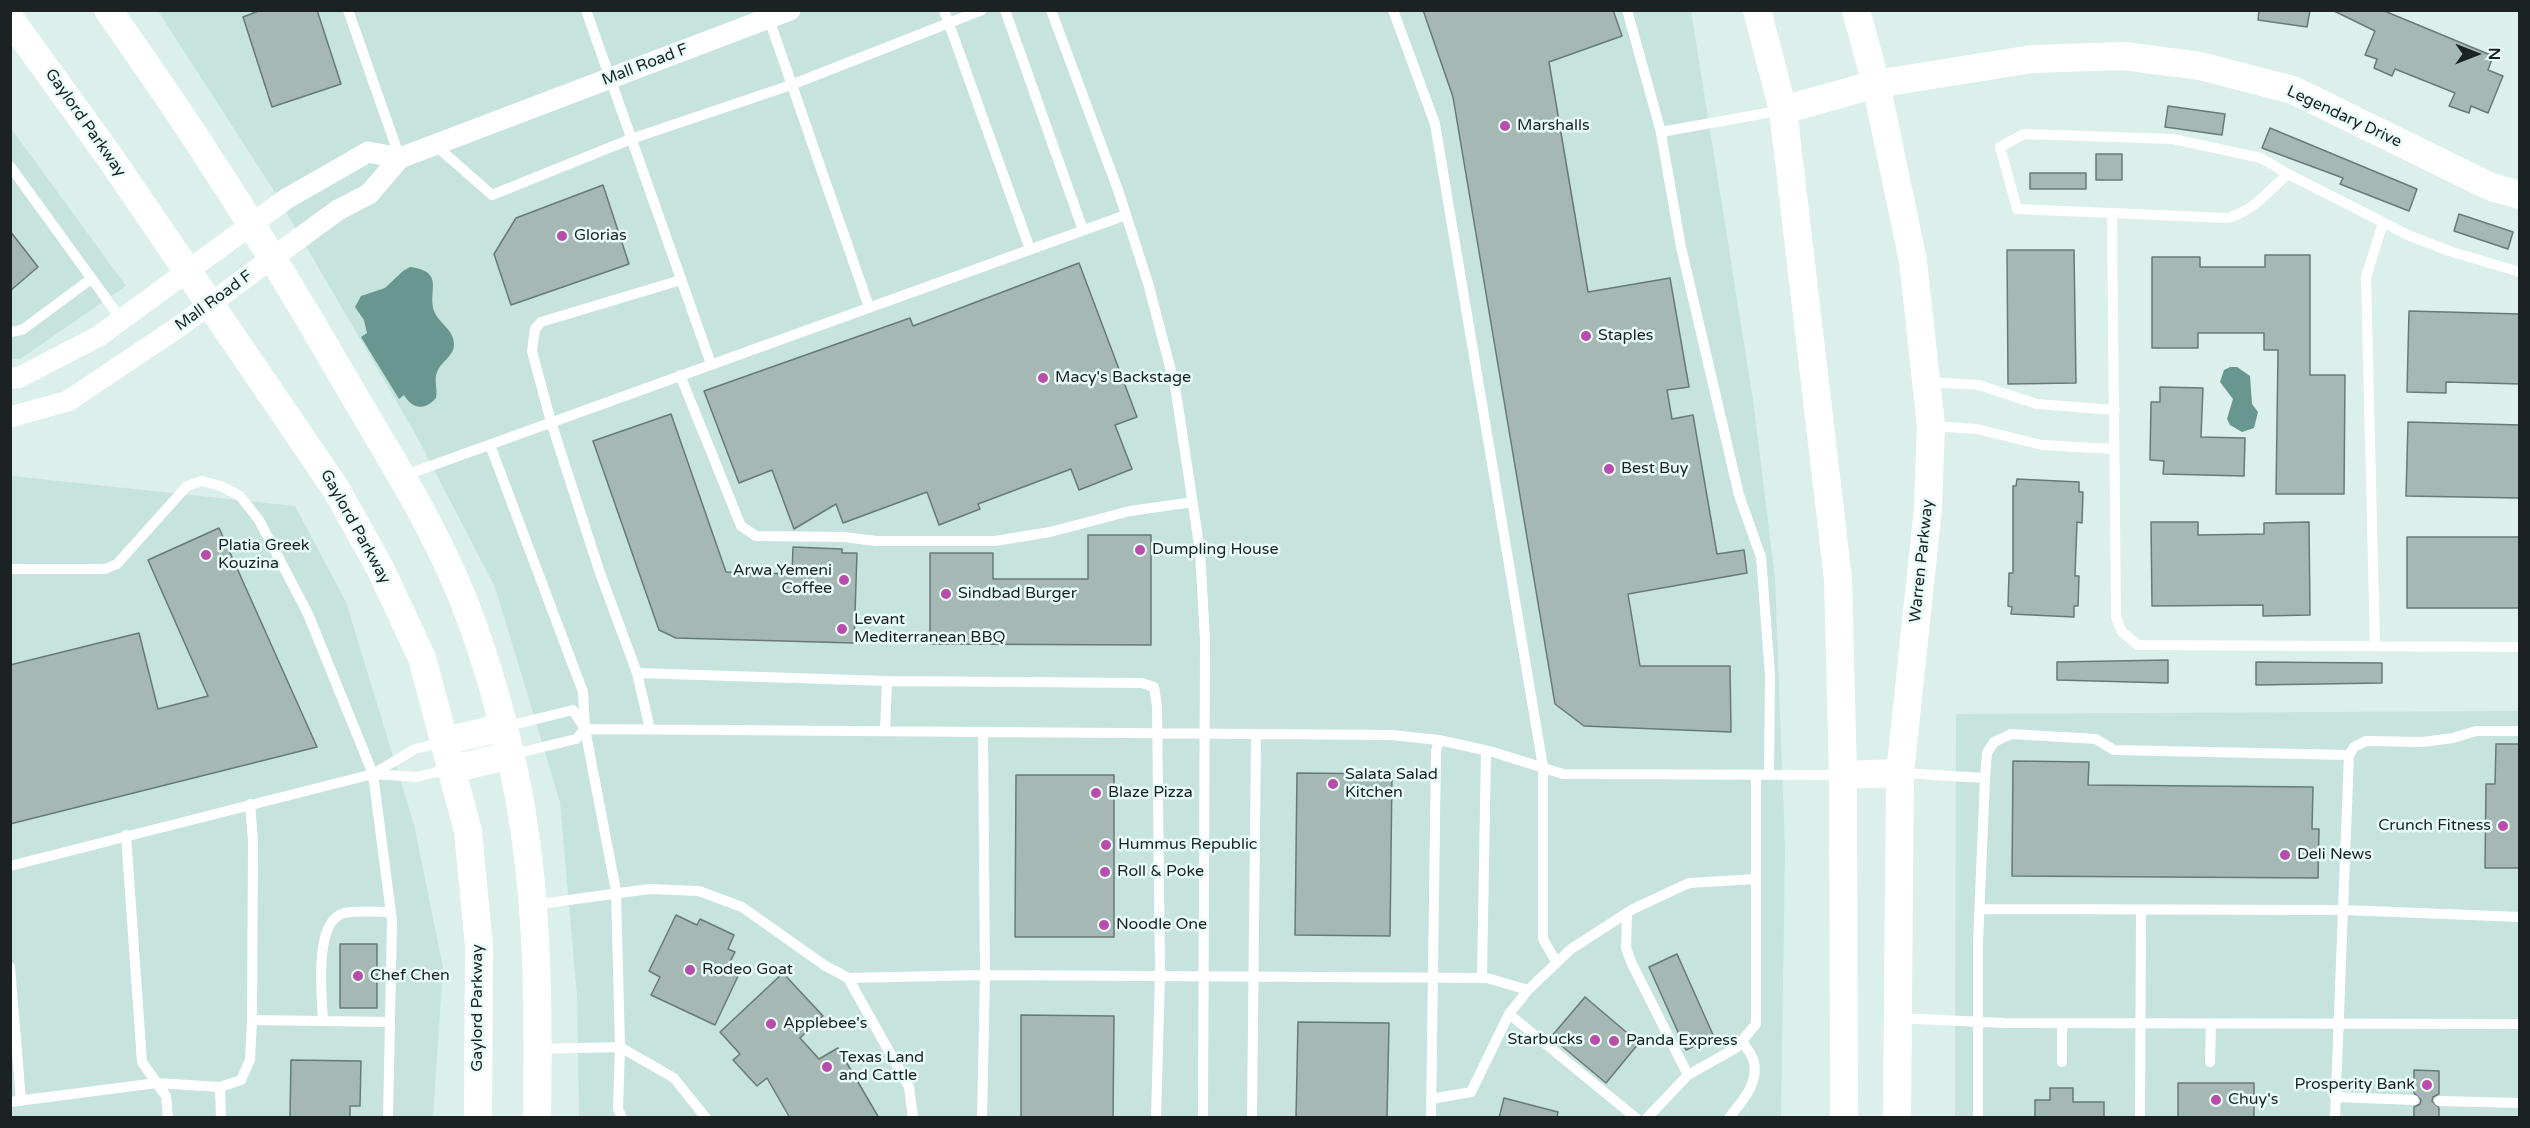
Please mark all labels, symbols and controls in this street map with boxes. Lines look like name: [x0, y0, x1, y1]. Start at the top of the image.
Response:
north arrow: [2446, 24, 2506, 84]
street label: Mall Road F: [599, 40, 691, 90]
text: N: [2484, 48, 2504, 60]
street label: Gaylord Parkway: [41, 65, 129, 181]
street label: Legendary Drive: [2284, 82, 2404, 152]
place label: Marshalls: [1517, 116, 1590, 136]
marker: Marshalls: [1498, 119, 1512, 133]
place label: Glorias: [574, 226, 627, 246]
marker: Glorias: [555, 229, 569, 243]
street label: Mall Road F: [172, 267, 256, 335]
place label: Staples: [1598, 326, 1653, 346]
marker: Staples: [1579, 329, 1593, 343]
place label: Macy's Backstage: [1055, 368, 1191, 388]
marker: Macy's Backstage: [1036, 371, 1050, 385]
place label: Best Buy: [1621, 459, 1688, 479]
marker: Best Buy: [1602, 462, 1616, 476]
street label: Gaylord Parkway: [316, 467, 394, 587]
street label: Warren Parkway: [1906, 498, 1938, 624]
place label: Platia Greek Kouzina: [218, 536, 310, 574]
place label: Dumpling House: [1152, 540, 1278, 560]
marker: Dumpling House: [1133, 543, 1147, 557]
marker: Platia Greek Kouzina: [199, 548, 213, 562]
place label: Arwa Yemeni Coffee: [733, 561, 832, 599]
marker: Arwa Yemeni Coffee: [837, 573, 851, 587]
place label: Sindbad Burger: [958, 584, 1077, 604]
marker: Sindbad Burger: [939, 587, 953, 601]
place label: Levant Mediterranean BBQ: [854, 610, 1006, 648]
marker: Levant Mediterranean BBQ: [835, 622, 849, 636]
place label: Salata Salad Kitchen: [1345, 765, 1438, 803]
marker: Salata Salad Kitchen: [1326, 777, 1340, 791]
place label: Blaze Pizza: [1108, 783, 1193, 803]
marker: Blaze Pizza: [1089, 786, 1103, 800]
place label: Crunch Fitness: [2378, 816, 2491, 836]
marker: Crunch Fitness: [2496, 819, 2510, 833]
place label: Hummus Republic: [1118, 835, 1257, 855]
marker: Hummus Republic: [1099, 838, 1113, 852]
place label: Deli News: [2297, 845, 2372, 865]
marker: Deli News: [2278, 848, 2292, 862]
place label: Roll & Poke: [1117, 862, 1204, 882]
marker: Roll & Poke: [1098, 865, 1112, 879]
place label: Noodle One: [1116, 915, 1207, 935]
marker: Noodle One: [1097, 918, 1111, 932]
street label: Gaylord Parkway: [468, 944, 488, 1072]
place label: Rodeo Goat: [702, 960, 793, 980]
marker: Rodeo Goat: [683, 963, 697, 977]
place label: Chef Chen: [370, 966, 450, 986]
marker: Chef Chen: [351, 969, 365, 983]
place label: Applebee's: [783, 1014, 868, 1034]
marker: Applebee's: [764, 1017, 778, 1031]
place label: Starbucks: [1508, 1030, 1583, 1050]
place label: Panda Express: [1626, 1031, 1738, 1051]
marker: Starbucks: [1588, 1033, 1602, 1047]
marker: Panda Express: [1607, 1034, 1621, 1048]
place label: Texas Land and Cattle: [839, 1048, 924, 1086]
marker: Texas Land and Cattle: [820, 1060, 834, 1074]
place label: Prosperity Bank: [2294, 1075, 2415, 1095]
marker: Prosperity Bank: [2420, 1078, 2434, 1092]
place label: Chuy's: [2228, 1090, 2278, 1110]
marker: Chuy's: [2209, 1093, 2223, 1107]

